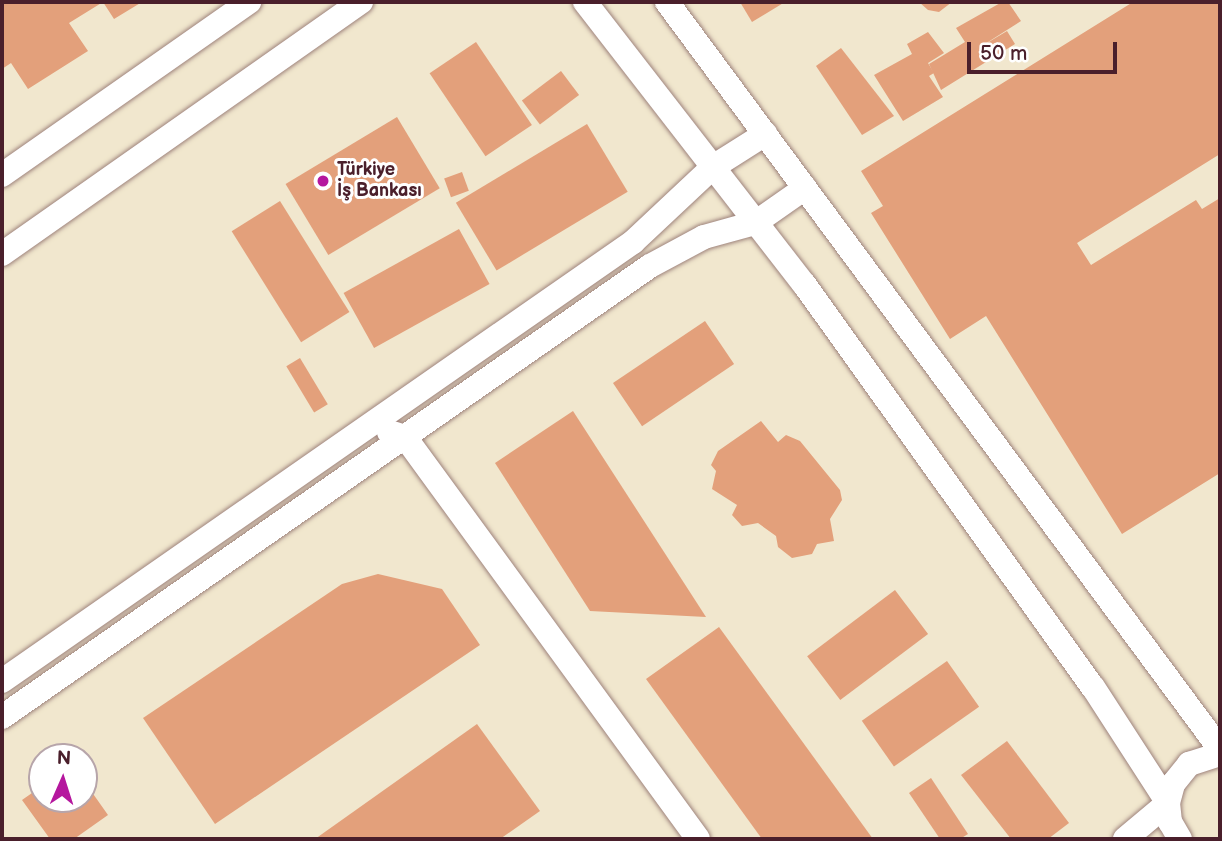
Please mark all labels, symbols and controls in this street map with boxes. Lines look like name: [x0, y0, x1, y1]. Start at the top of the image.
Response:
scale bar: [970, 28, 1120, 72]
text: 50 m: [980, 41, 1027, 66]
place label: Türkiye İş Bankası: [337, 160, 422, 202]
marker: Türkiye İş Bankası: [315, 173, 331, 189]
north arrow: [28, 743, 98, 813]
text: N: [56, 747, 72, 770]

